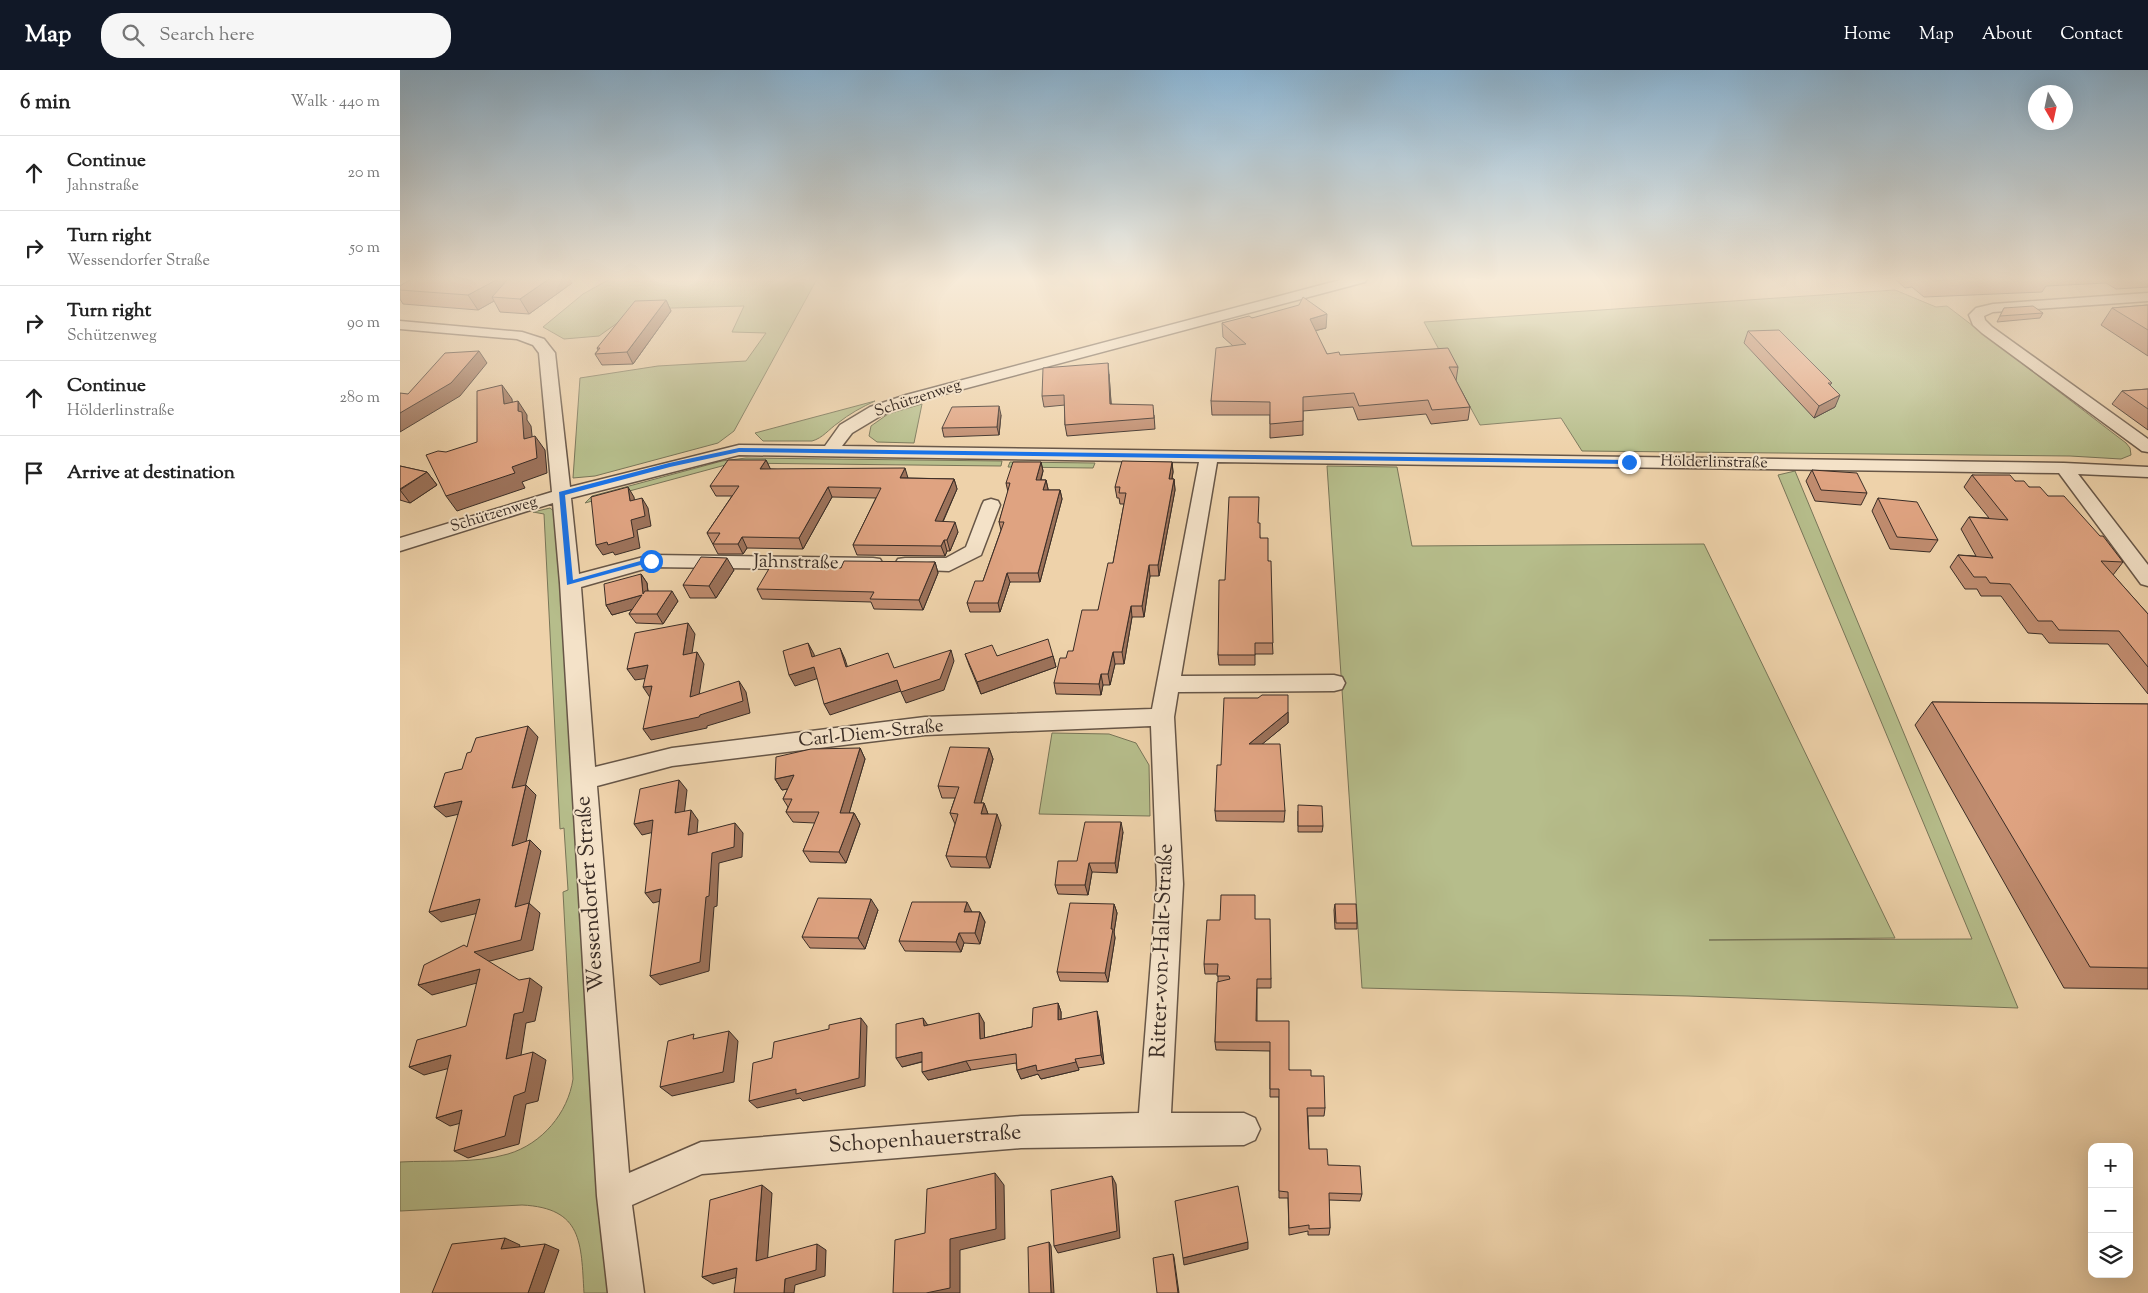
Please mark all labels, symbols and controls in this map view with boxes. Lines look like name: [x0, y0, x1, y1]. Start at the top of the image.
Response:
search box: [101, 13, 451, 58]
text: Map: [25, 18, 71, 52]
icon: search: [119, 21, 147, 49]
text: Search here: [159, 22, 255, 49]
text: Home: [1844, 22, 1891, 48]
text: Map: [1919, 22, 1954, 48]
text: About: [1982, 22, 2032, 48]
text: Contact: [2060, 22, 2123, 48]
north arrow: [2028, 85, 2073, 130]
text: 6 min: [20, 88, 71, 118]
text: Walk · 440 m: [291, 91, 380, 114]
text: Continue: [67, 148, 146, 175]
icon: ahead: [20, 159, 48, 187]
text: 20 m: [347, 162, 380, 185]
text: Jahnstraße: [67, 175, 139, 198]
text: Turn right: [67, 223, 151, 250]
icon: right: [20, 234, 48, 262]
text: 50 m: [349, 237, 380, 260]
text: Wessendorfer Straße: [67, 250, 210, 273]
text: Turn right: [67, 298, 151, 325]
icon: right: [20, 309, 48, 337]
text: 90 m: [347, 312, 380, 335]
text: Schützenweg: [67, 325, 157, 348]
text: Continue: [67, 373, 146, 400]
street label: Schützenweg: [872, 374, 964, 424]
icon: ahead: [20, 384, 48, 412]
text: 280 m: [339, 387, 380, 410]
text: Hölderlinstraße: [67, 400, 174, 423]
route end: [1618, 451, 1641, 474]
street label: Hölderlinstraße: [1660, 451, 1768, 475]
icon: arrive: [20, 459, 48, 487]
text: Arrive at destination: [67, 460, 235, 487]
street label: Schützenweg: [448, 491, 541, 539]
street label: Jahnstraße: [752, 549, 839, 577]
route start: [640, 550, 663, 573]
street label: Carl-Diem-Straße: [797, 713, 945, 755]
street label: Wessendorfer Straße: [568, 795, 614, 993]
street label: Ritter-von-Halt-Straße: [1143, 843, 1183, 1059]
street label: Schopenhauerstraße: [827, 1117, 1023, 1163]
map controls: [2088, 1143, 2133, 1278]
button: +: [2088, 1143, 2133, 1188]
button: −: [2088, 1188, 2133, 1233]
button: layers: [2088, 1233, 2133, 1278]

